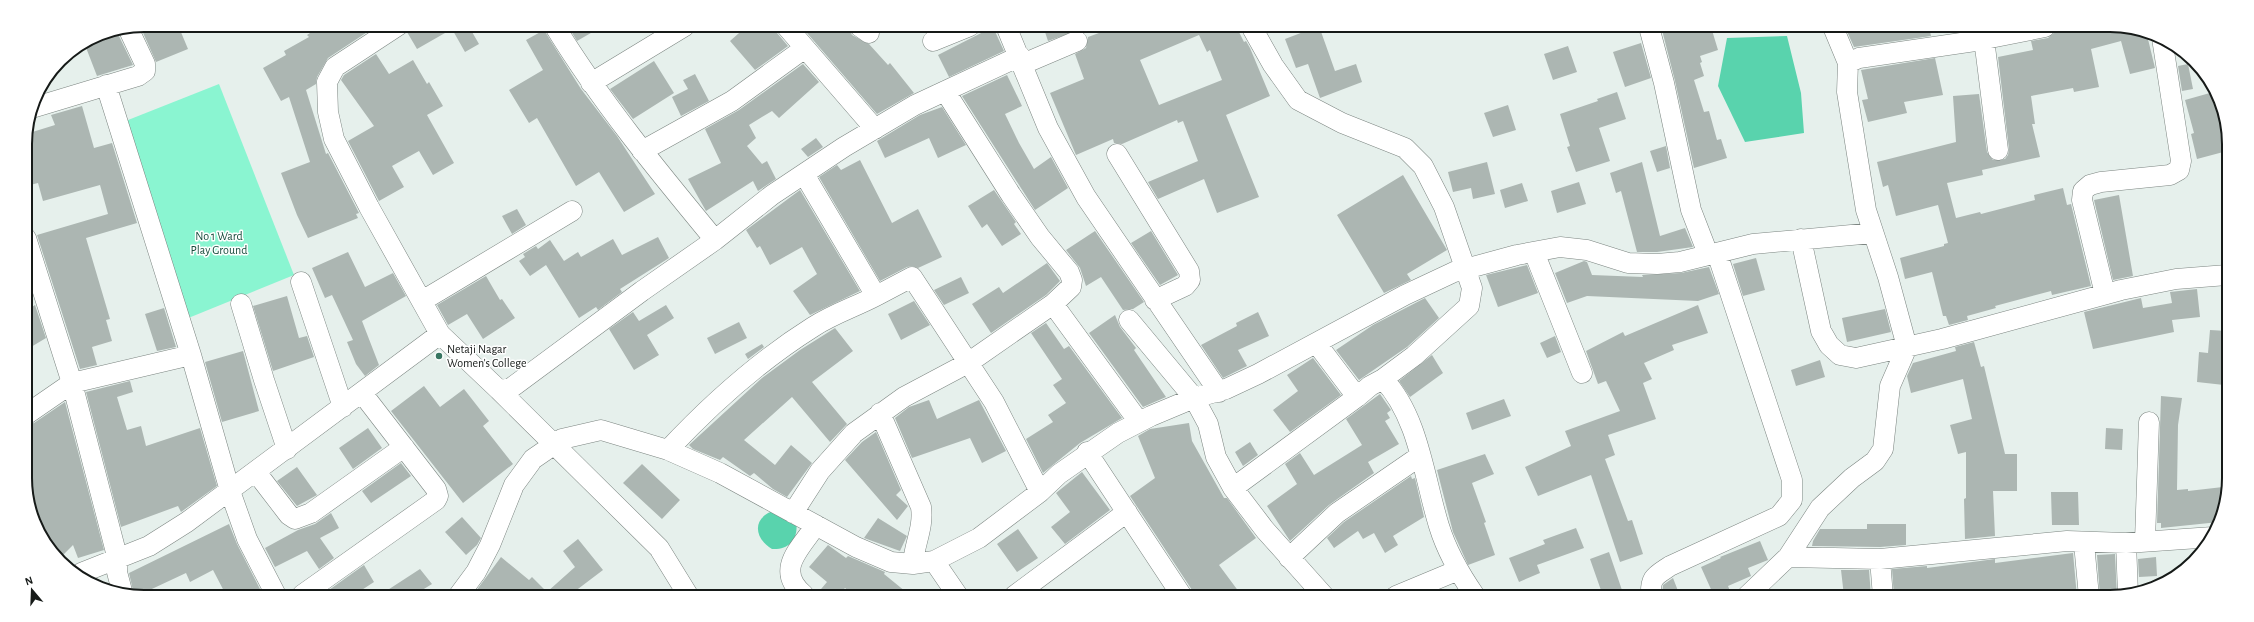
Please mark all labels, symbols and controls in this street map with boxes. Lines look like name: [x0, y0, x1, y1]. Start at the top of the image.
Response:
park label: No 1 Ward Play Ground: [191, 230, 247, 257]
place label: Netaji Nagar Women’s College: [447, 343, 527, 369]
marker: Netaji Nagar Women’s College: [434, 351, 444, 361]
north arrow: [12, 570, 52, 610]
text: N: [23, 575, 34, 587]

